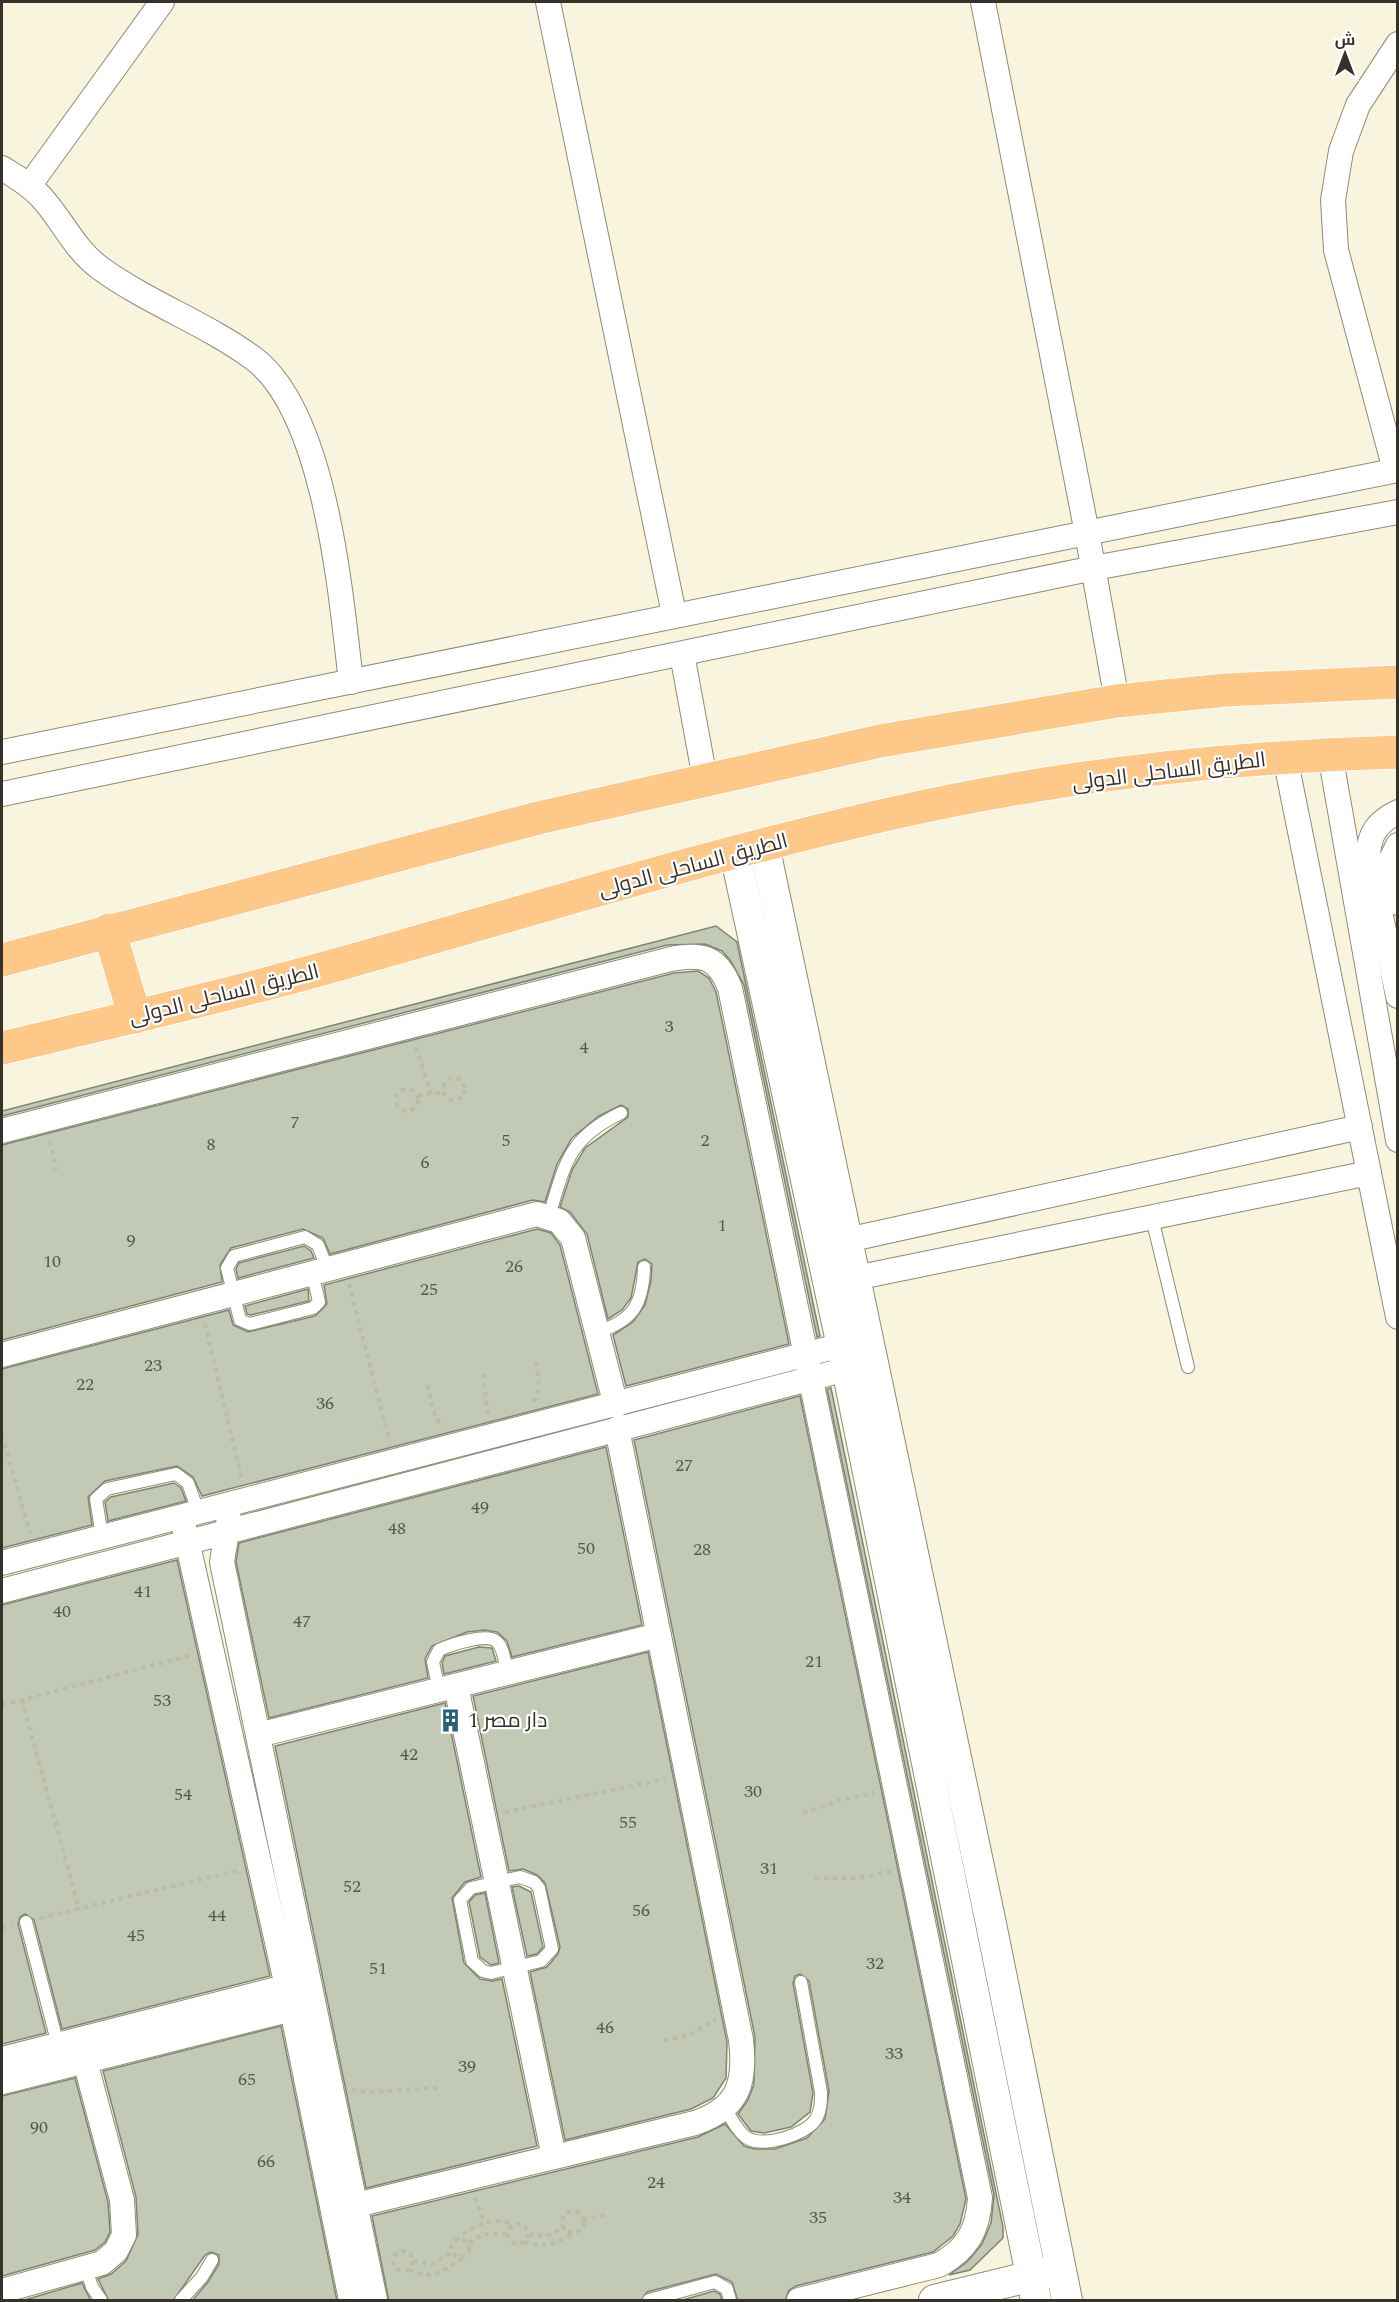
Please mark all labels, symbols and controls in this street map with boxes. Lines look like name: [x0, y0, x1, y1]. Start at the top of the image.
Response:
north arrow: [1315, 24, 1375, 84]
text: ش: [1335, 28, 1355, 52]
street label: الطريق الساحلى الدولى: [1070, 744, 1268, 800]
street label: الطريق الساحلى الدولى: [595, 825, 792, 907]
street label: الطريق الساحلى الدولى: [126, 956, 323, 1034]
house number: 3: [665, 1013, 674, 1040]
house number: 4: [580, 1034, 589, 1061]
house number: 7: [291, 1109, 300, 1136]
house number: 5: [502, 1127, 511, 1154]
house number: 2: [701, 1127, 710, 1154]
house number: 8: [207, 1131, 216, 1158]
house number: 6: [421, 1149, 430, 1176]
house number: 1: [718, 1212, 727, 1239]
house number: 9: [127, 1227, 136, 1254]
house number: 10: [43, 1248, 61, 1275]
house number: 26: [505, 1253, 523, 1280]
house number: 25: [420, 1276, 438, 1303]
house number: 23: [144, 1352, 162, 1379]
house number: 22: [76, 1371, 94, 1398]
house number: 36: [316, 1390, 334, 1417]
house number: 27: [675, 1452, 693, 1479]
house number: 49: [471, 1494, 489, 1521]
house number: 48: [388, 1515, 406, 1542]
house number: 50: [577, 1535, 595, 1562]
house number: 28: [693, 1536, 711, 1563]
house number: 41: [134, 1578, 152, 1605]
house number: 40: [53, 1598, 71, 1625]
house number: 47: [293, 1608, 311, 1635]
house number: 21: [805, 1648, 823, 1675]
house number: 53: [153, 1687, 171, 1714]
place label: دار مصر 1: [468, 1705, 547, 1737]
building icon: دار مصر 1: [437, 1707, 463, 1733]
house number: 42: [400, 1741, 418, 1768]
house number: 30: [744, 1778, 762, 1805]
house number: 54: [174, 1781, 192, 1808]
house number: 55: [619, 1809, 637, 1836]
house number: 31: [760, 1855, 778, 1882]
house number: 52: [343, 1873, 361, 1900]
house number: 56: [632, 1897, 650, 1924]
house number: 44: [208, 1902, 226, 1929]
house number: 45: [127, 1922, 145, 1949]
house number: 32: [866, 1950, 884, 1977]
house number: 51: [369, 1955, 387, 1982]
house number: 46: [596, 2014, 614, 2041]
house number: 33: [885, 2040, 903, 2067]
house number: 39: [458, 2053, 476, 2080]
house number: 65: [238, 2066, 256, 2093]
house number: 90: [30, 2114, 48, 2141]
house number: 66: [257, 2148, 275, 2175]
house number: 24: [647, 2169, 665, 2196]
house number: 34: [893, 2184, 911, 2211]
house number: 35: [809, 2204, 827, 2231]

